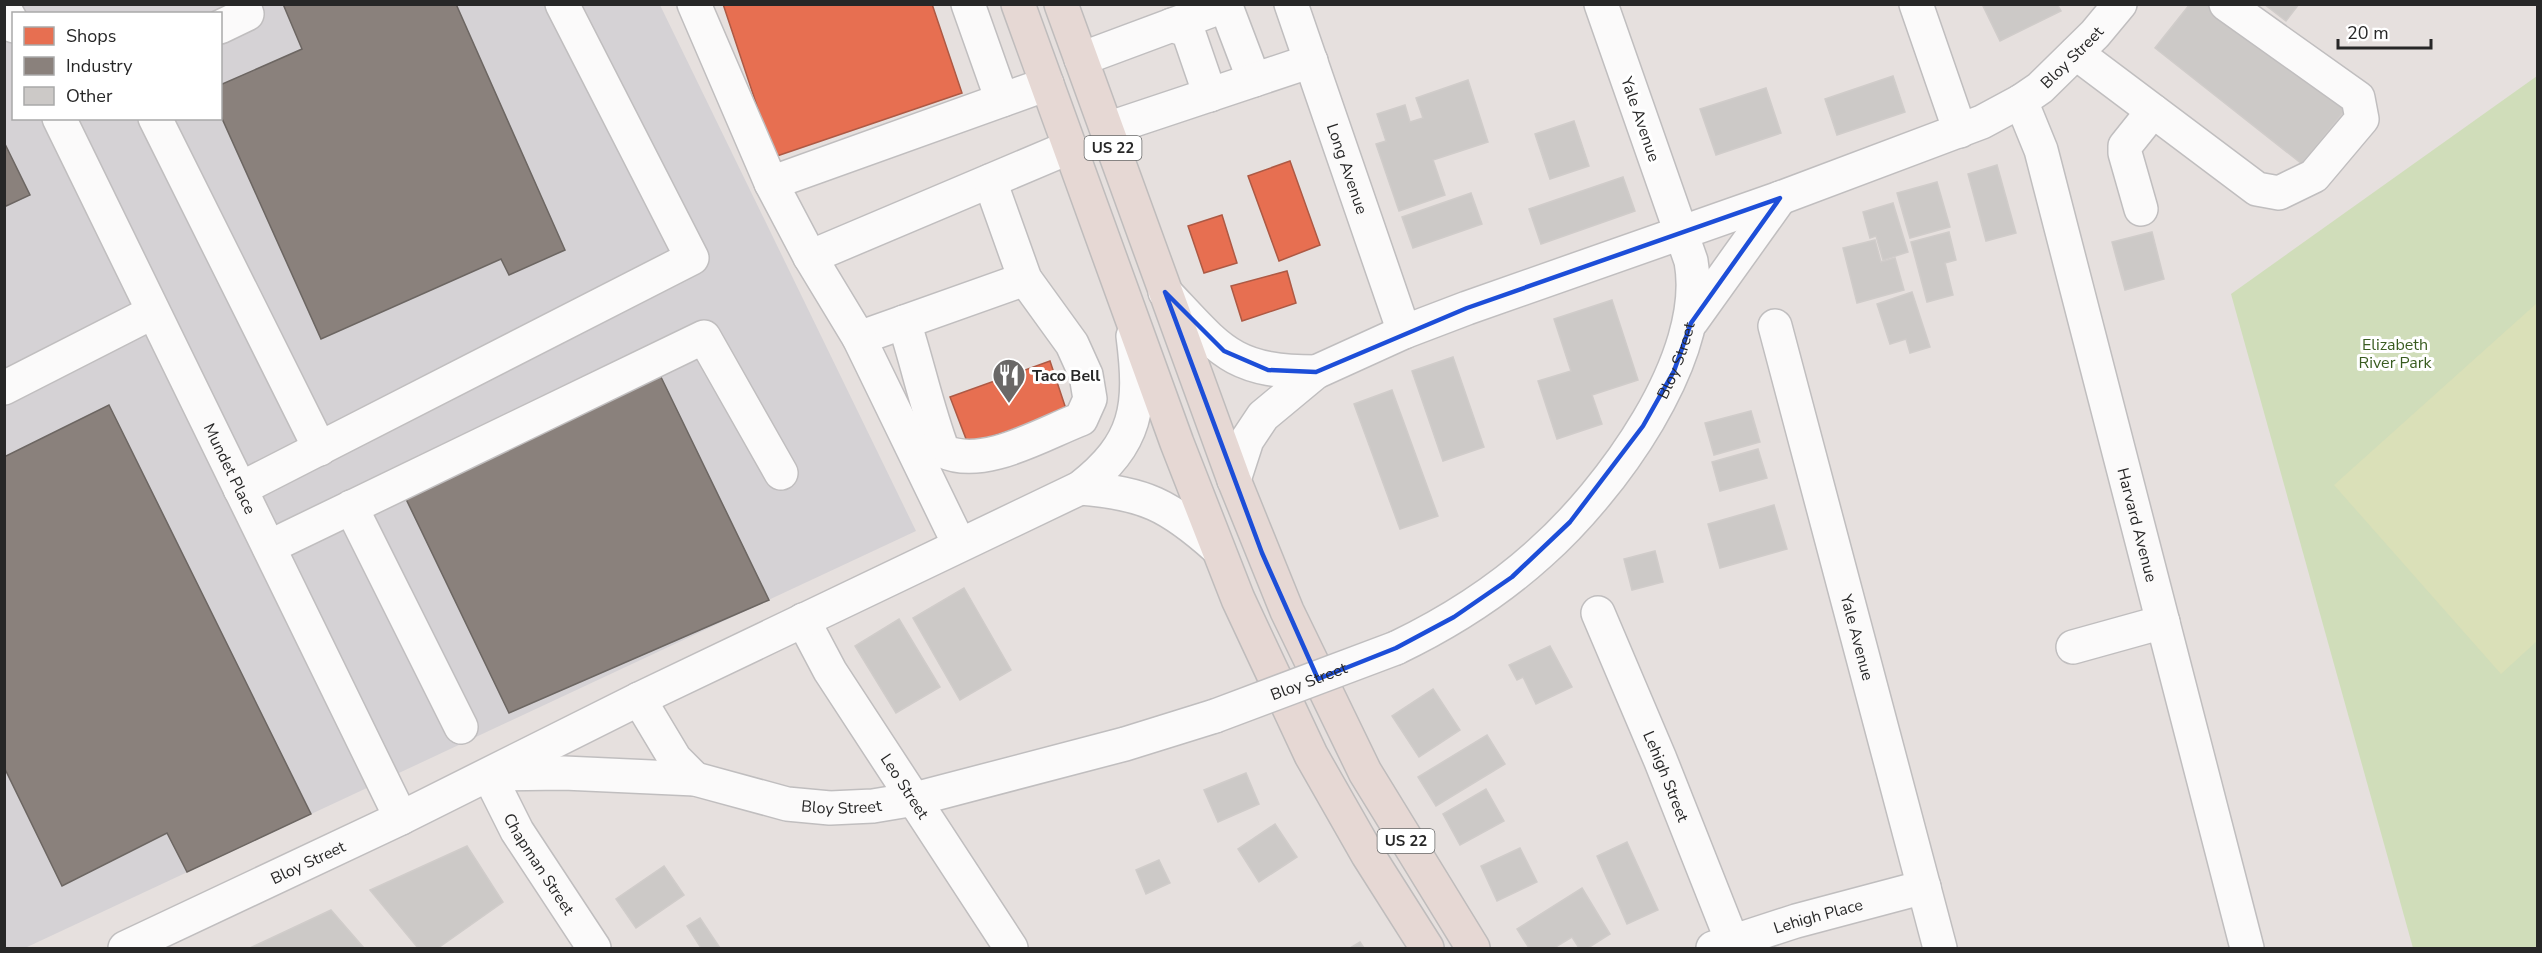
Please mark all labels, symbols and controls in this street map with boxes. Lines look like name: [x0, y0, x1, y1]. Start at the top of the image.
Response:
legend: [12, 12, 222, 120]
scale bar: [2338, 12, 2431, 50]
text: 20 m: [2347, 21, 2389, 45]
street label: Bloy Street: [2036, 22, 2109, 94]
text: Shops: [66, 24, 116, 48]
text: Industry: [66, 54, 133, 78]
street label: Yale Avenue: [1615, 73, 1665, 165]
text: Other: [66, 84, 113, 108]
street label: Long Avenue: [1321, 121, 1373, 217]
road number: US 22: [1084, 136, 1142, 160]
street label: Bloy Street: [1652, 320, 1701, 403]
park label: Elizabeth River Park: [2359, 334, 2432, 374]
restaurant icon: Taco Bell: [991, 357, 1027, 404]
place label: Taco Bell: [1032, 365, 1100, 387]
street label: Mundet Place: [198, 420, 261, 518]
street label: Harvard Avenue: [2112, 466, 2162, 584]
street label: Yale Avenue: [1834, 591, 1879, 683]
street label: Bloy Street: [1267, 657, 1351, 706]
street label: Lehigh Street: [1637, 728, 1694, 826]
street label: Leo Street: [875, 750, 934, 824]
street label: Bloy Street: [800, 795, 884, 820]
street label: Chapman Street: [498, 810, 579, 920]
road number: US 22: [1378, 829, 1434, 853]
street label: Bloy Street: [267, 836, 350, 890]
street label: Lehigh Place: [1771, 894, 1865, 940]

